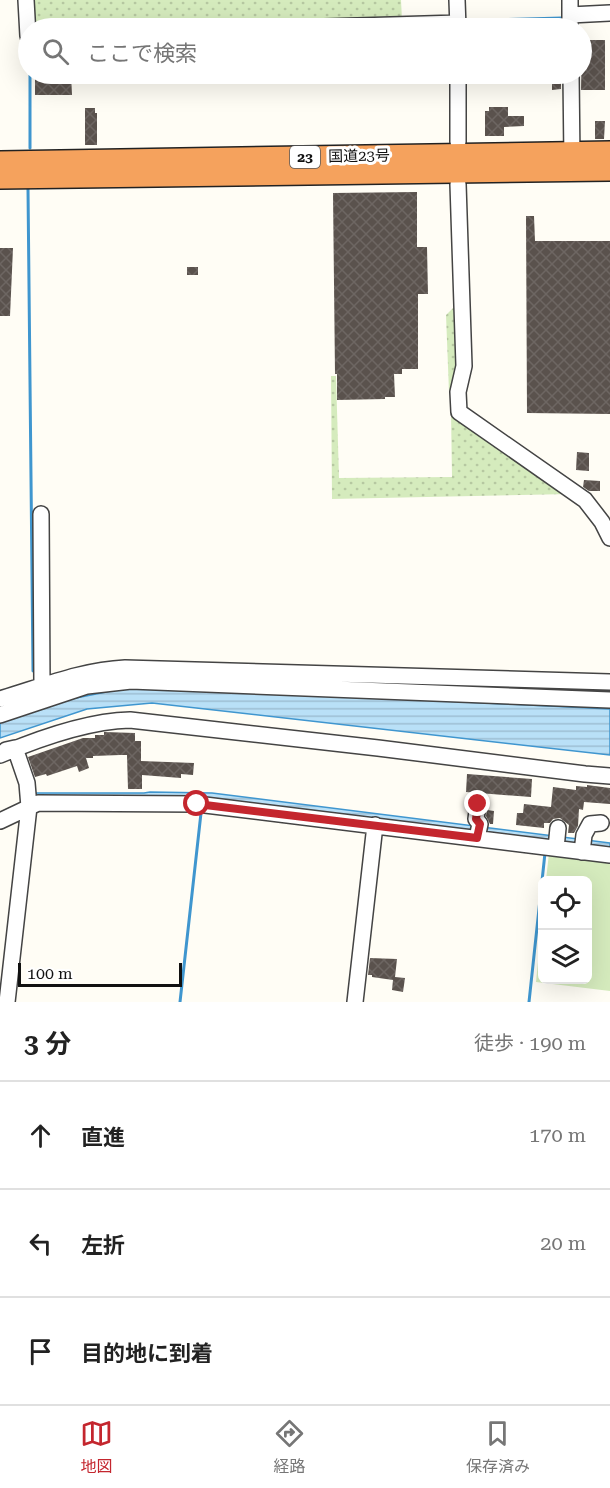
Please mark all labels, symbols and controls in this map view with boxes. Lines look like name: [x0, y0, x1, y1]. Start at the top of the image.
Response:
search box: [18, 18, 592, 84]
icon: search: [39, 35, 72, 68]
text: ここで検索: [87, 41, 197, 66]
road number: 23: [290, 146, 320, 168]
street label: 国道23号: [328, 146, 390, 166]
route start: [183, 790, 209, 816]
route end: [464, 790, 490, 816]
map controls: [538, 876, 592, 984]
button: locate: [538, 876, 592, 930]
button: layers: [538, 930, 592, 984]
scale bar: [18, 960, 182, 988]
text: 100 m: [27, 964, 73, 983]
text: 3 分: [24, 1029, 71, 1059]
text: 徒歩 · 190 m: [474, 1031, 586, 1055]
icon: ahead: [24, 1119, 57, 1152]
text: 170 m: [529, 1123, 586, 1147]
text: 直進: [81, 1125, 125, 1150]
icon: left: [24, 1227, 57, 1260]
text: 20 m: [540, 1231, 586, 1255]
text: 左折: [81, 1233, 125, 1258]
icon: arrive: [24, 1335, 57, 1368]
text: 目的地に到着: [81, 1341, 213, 1366]
tab: 地図: [80, 1417, 113, 1477]
tab: 経路: [273, 1417, 306, 1477]
tab: 保存済み: [466, 1417, 530, 1477]

